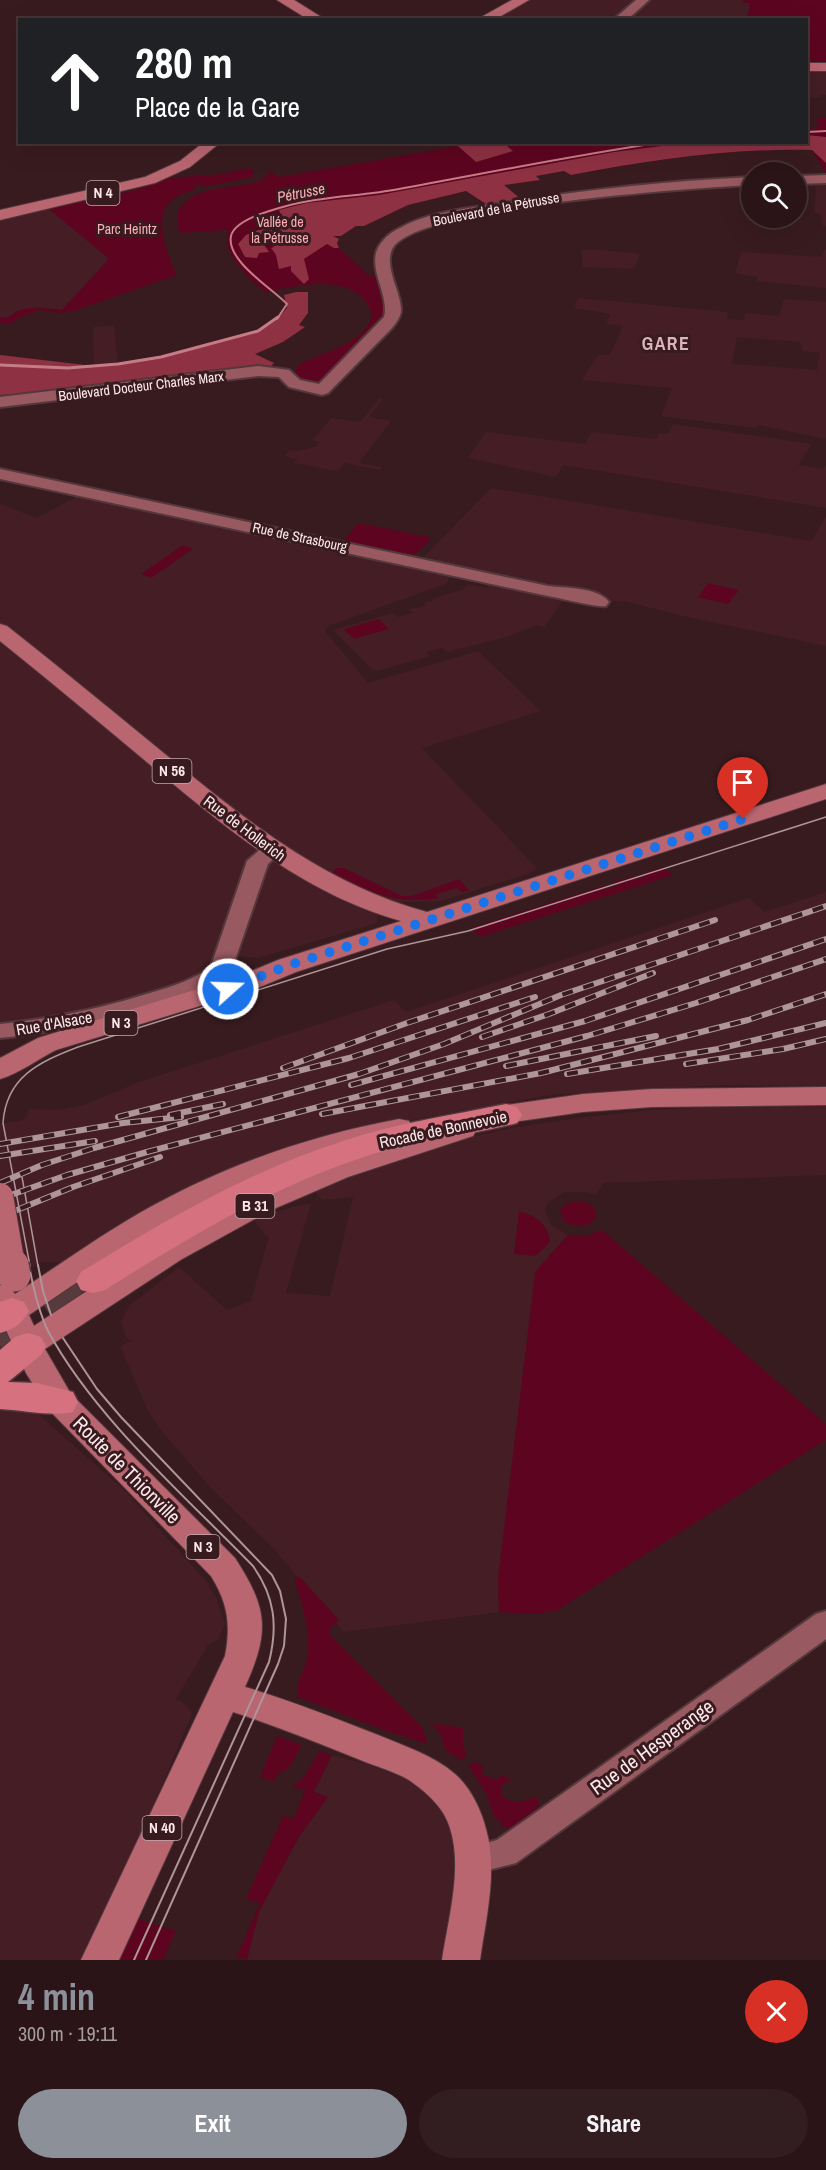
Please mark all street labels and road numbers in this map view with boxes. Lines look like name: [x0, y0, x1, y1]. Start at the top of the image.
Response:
road number: N 4: [86, 181, 120, 205]
street label: Boulevard de la Pétrusse: [431, 188, 561, 230]
street label: Boulevard Docteur Charles Marx: [57, 367, 225, 405]
street label: Rue de Strasbourg: [251, 518, 350, 556]
road number: N 56: [152, 759, 192, 783]
street label: Rue de Hollerich: [199, 790, 291, 866]
street label: Rue d'Alsace: [14, 1005, 94, 1041]
road number: N 3: [104, 1011, 138, 1035]
street label: Rocade de Bonnevoie: [377, 1105, 509, 1153]
road number: B 31: [236, 1194, 274, 1218]
street label: Route de Thionville: [68, 1410, 187, 1529]
road number: N 3: [186, 1535, 220, 1559]
street label: Rue de Hesperange: [584, 1693, 719, 1801]
road number: N 40: [142, 1816, 182, 1840]

